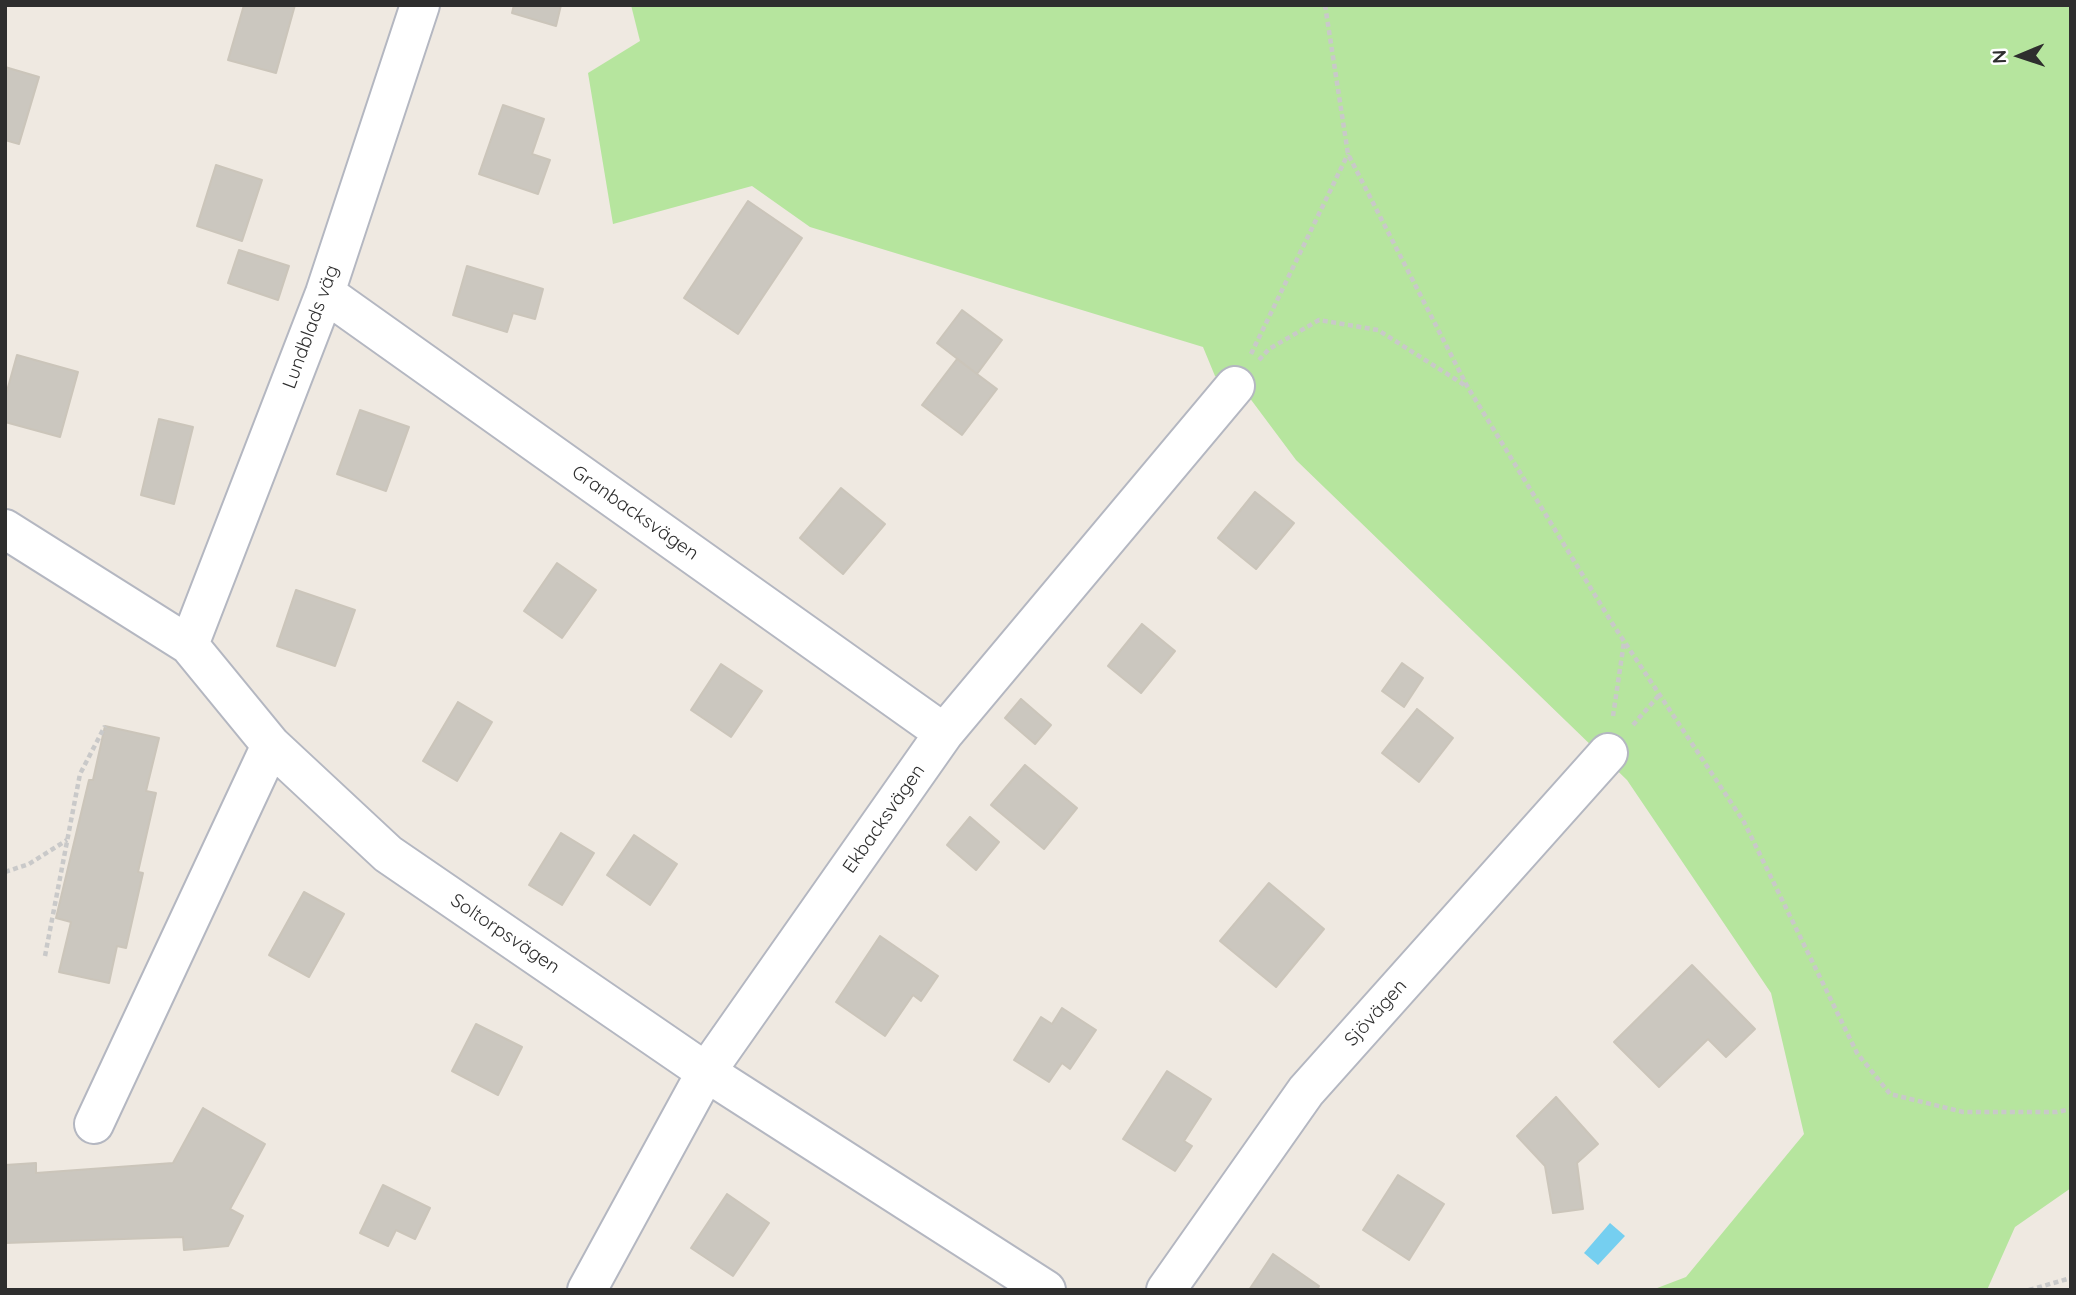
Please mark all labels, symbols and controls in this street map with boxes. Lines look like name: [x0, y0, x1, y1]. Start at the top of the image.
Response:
north arrow: [1985, 21, 2055, 91]
text: N: [1987, 49, 2011, 64]
street label: Lundblads väg: [278, 262, 344, 392]
street label: Granbacksvägen: [567, 461, 703, 565]
street label: Ekbacksvägen: [838, 760, 930, 878]
street label: Soltorpsvägen: [446, 889, 564, 979]
street label: Sjövägen: [1340, 975, 1412, 1051]

